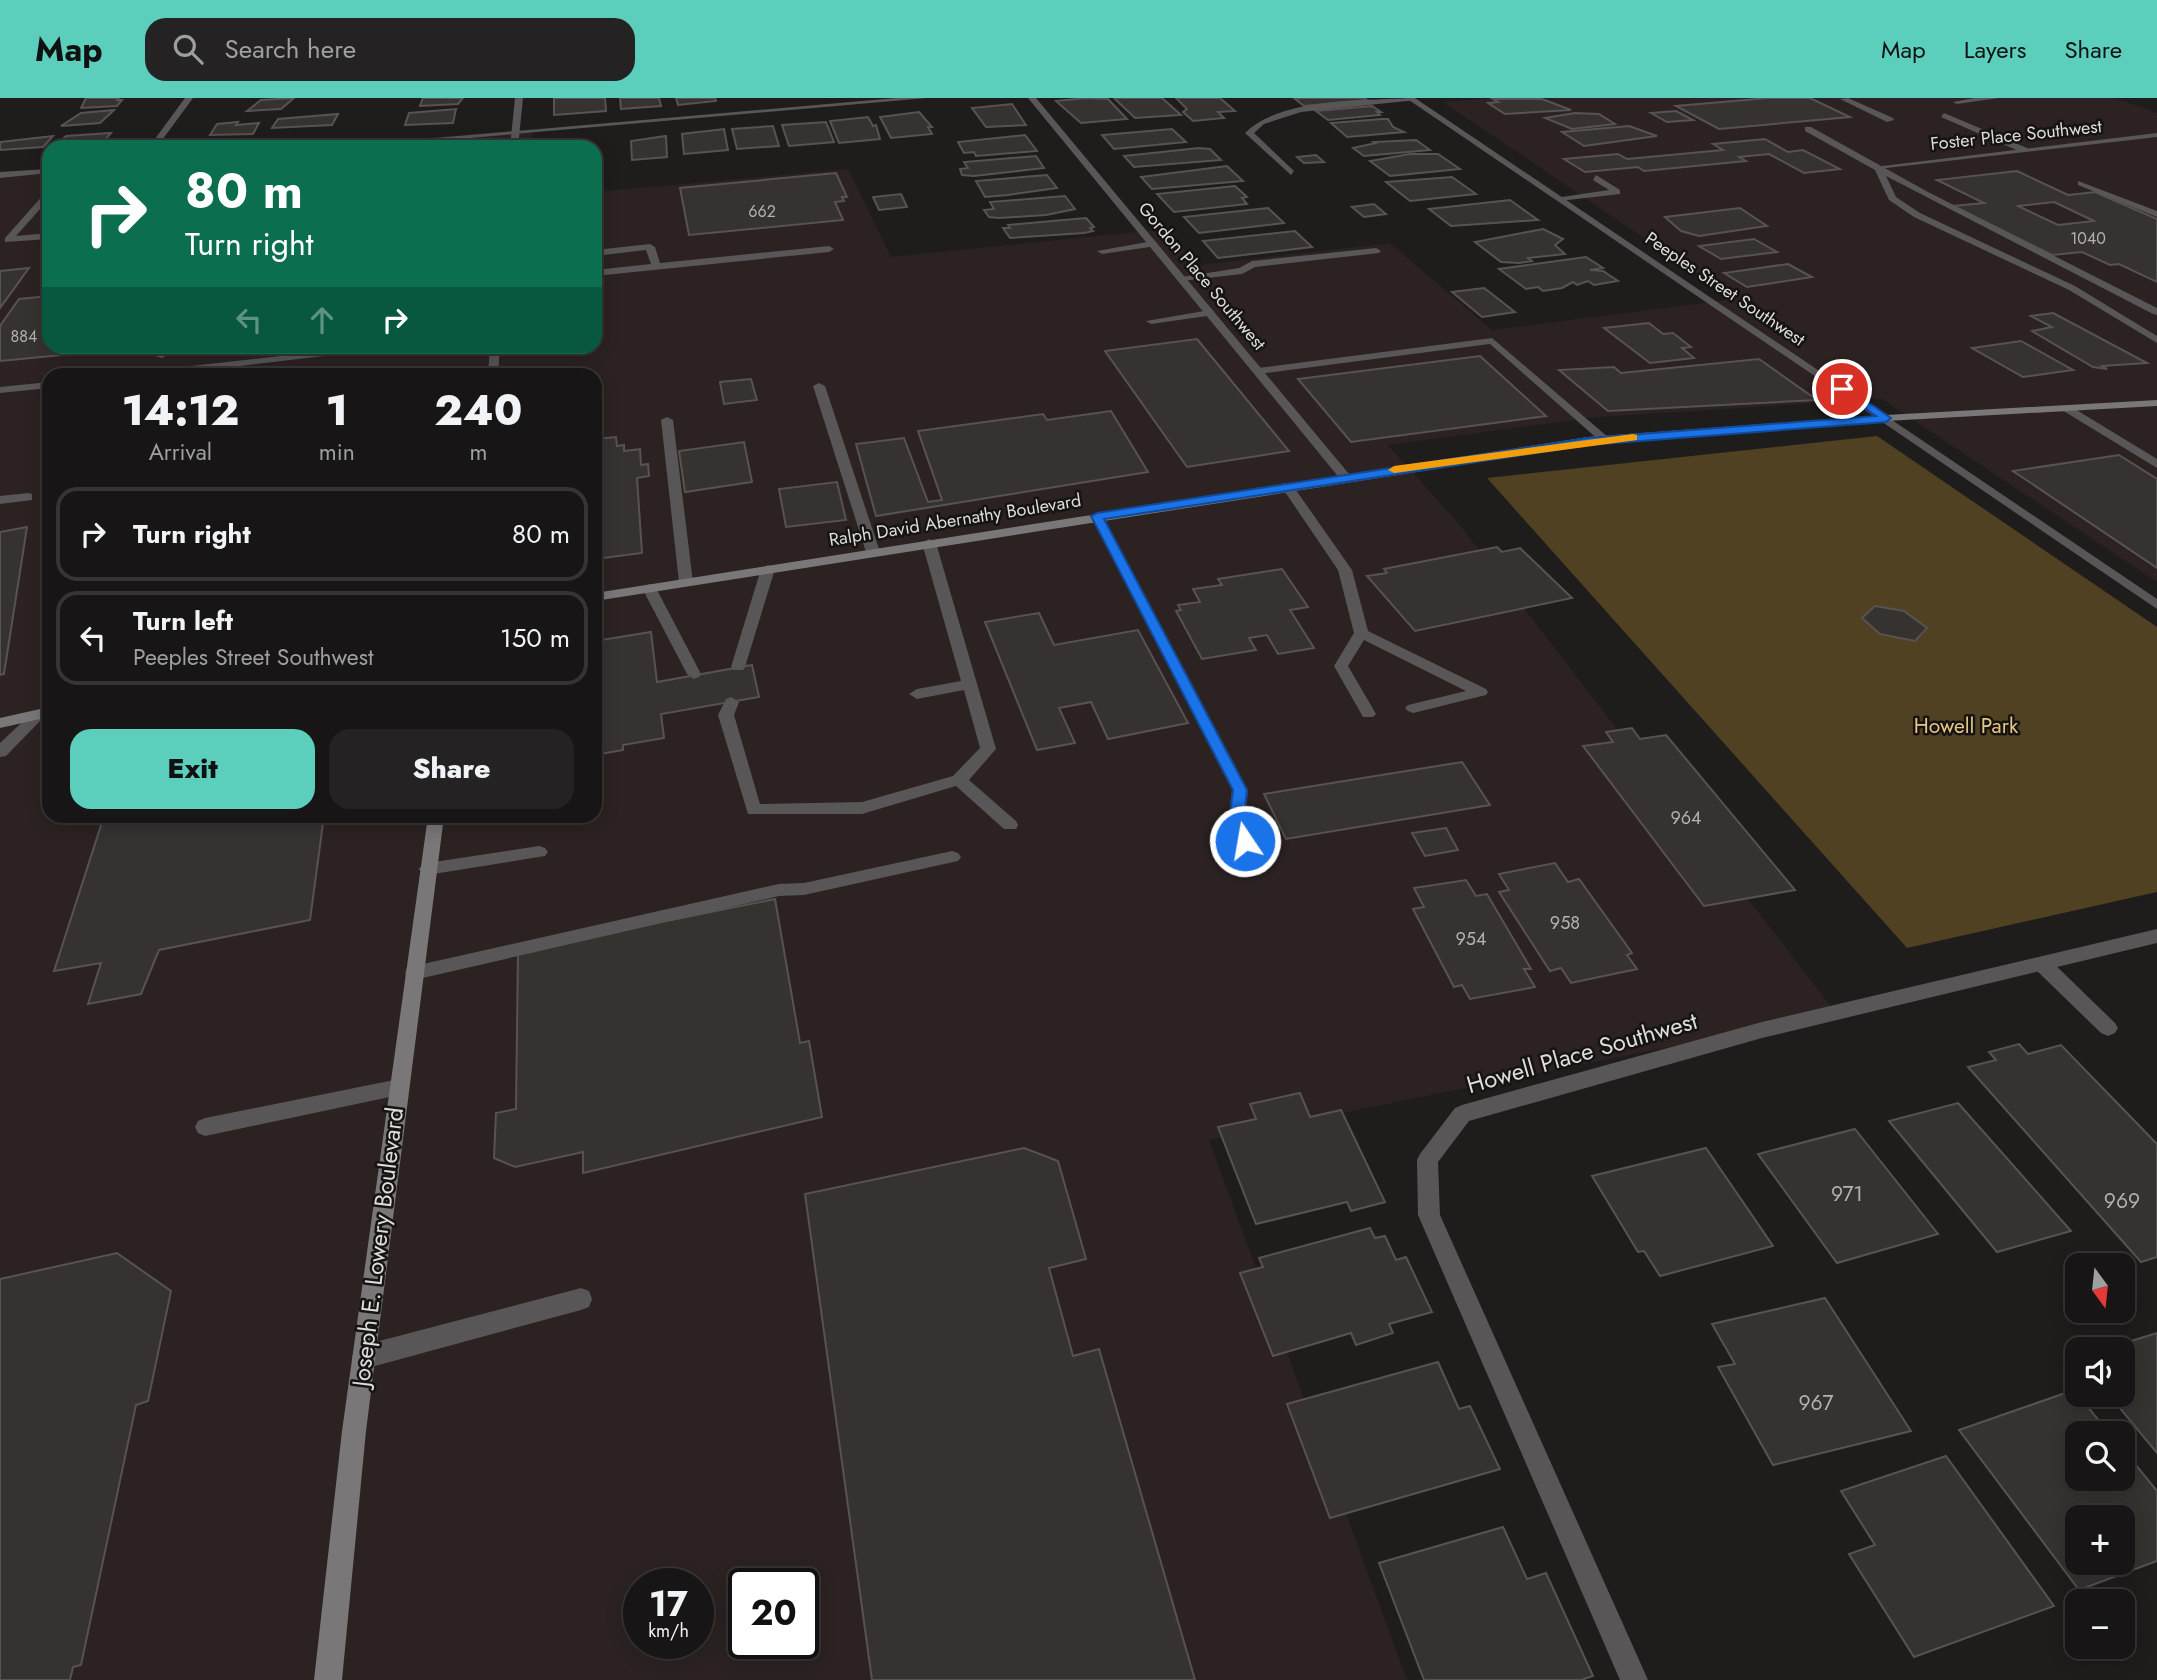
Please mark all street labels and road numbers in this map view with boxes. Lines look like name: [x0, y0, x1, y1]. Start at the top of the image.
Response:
street label: Foster Place Southwest: [1929, 113, 2104, 157]
street label: Gordon Place Southwest: [1132, 196, 1272, 356]
street label: Peeples Street Southwest: [1640, 226, 1811, 353]
street label: Ralph David Abernathy Boulevard: [827, 487, 1083, 553]
street label: Howell Place Southwest: [1462, 1003, 1702, 1102]
street label: Joseph E. Lowery Boulevard: [343, 1105, 412, 1392]

